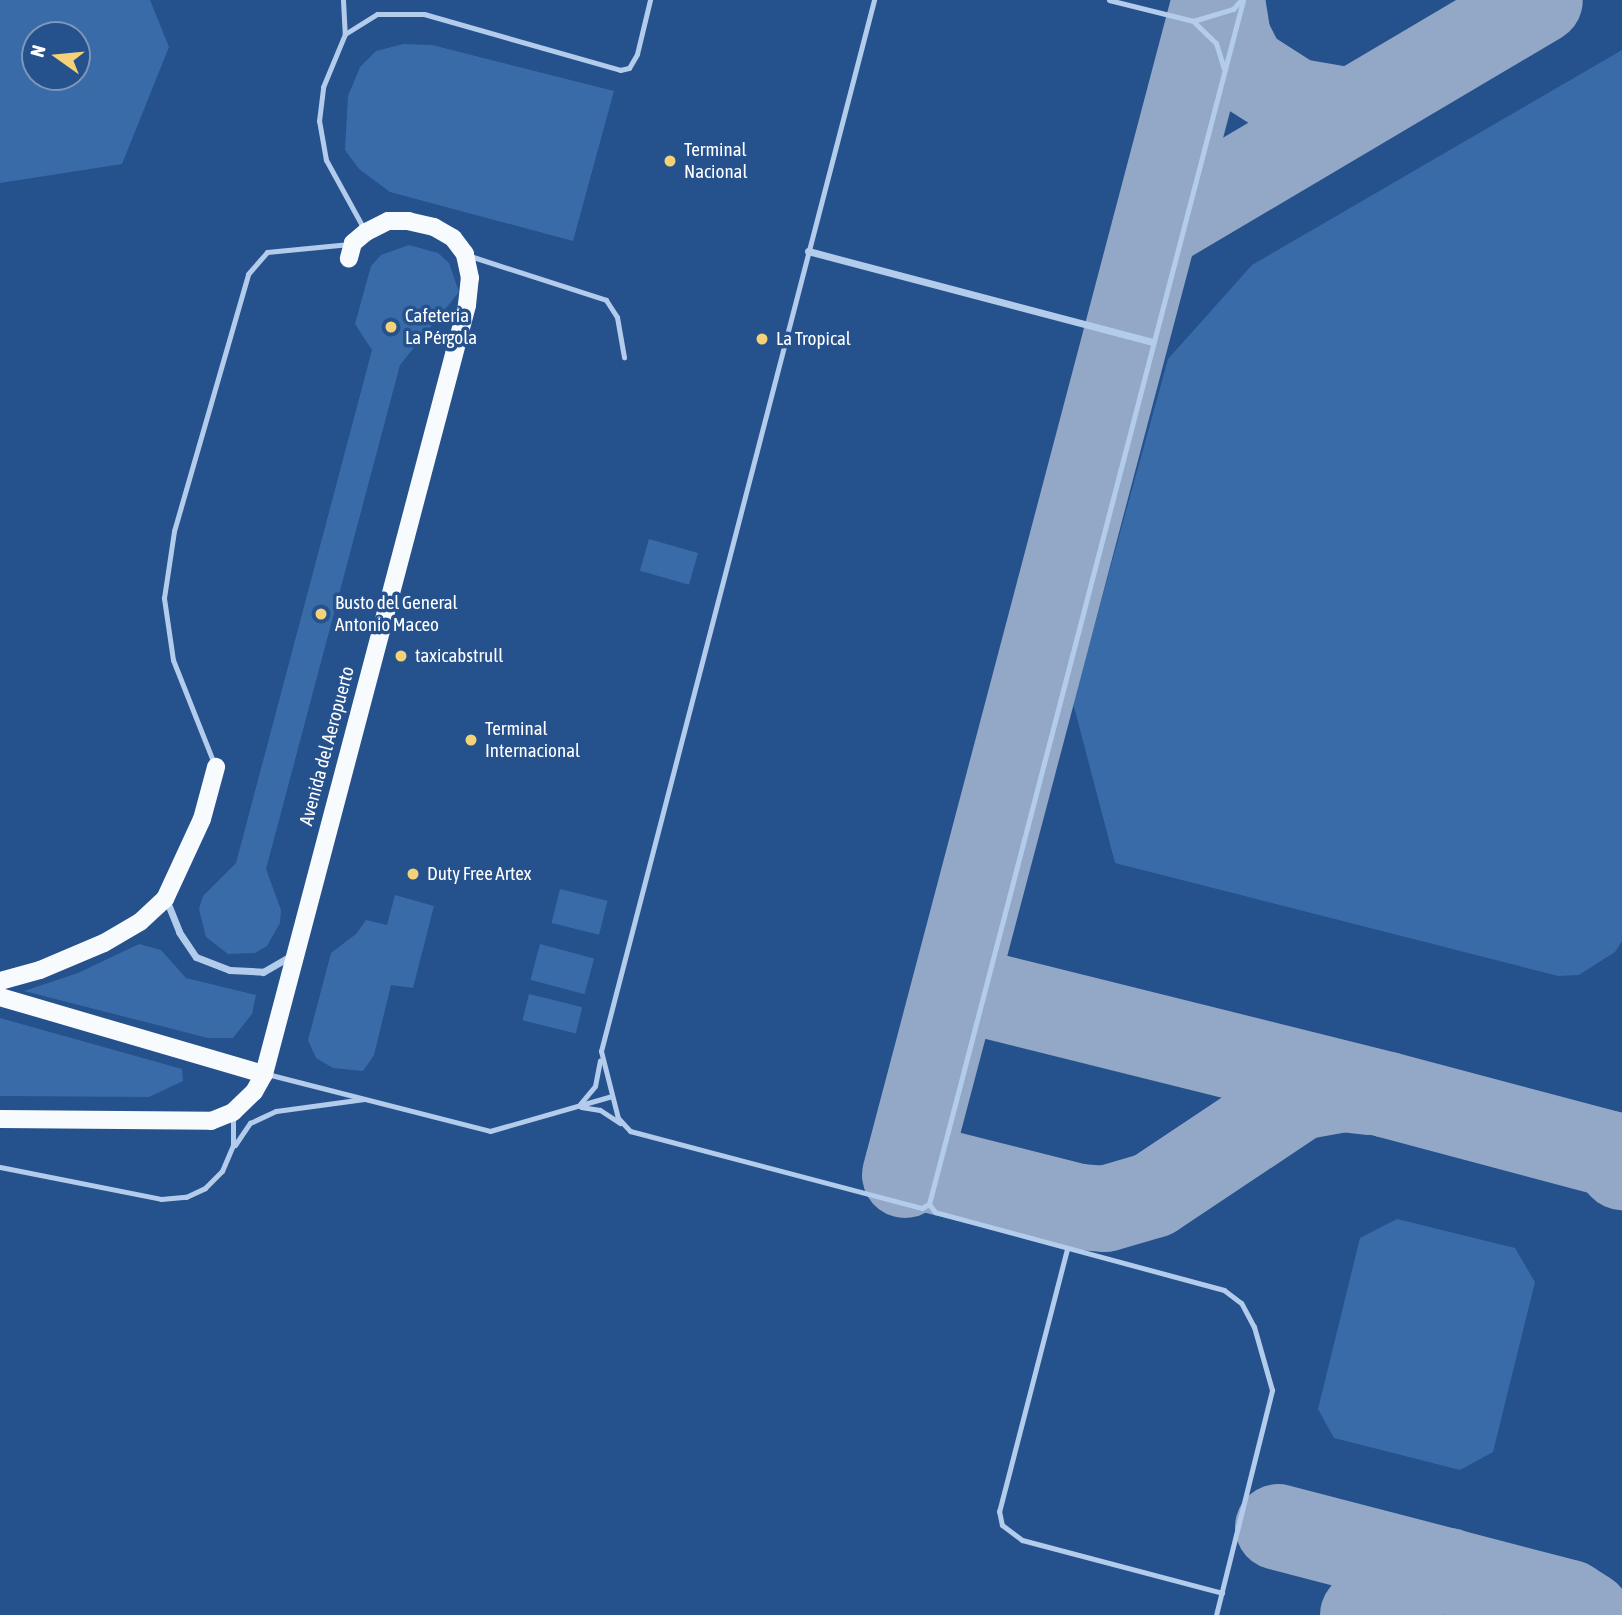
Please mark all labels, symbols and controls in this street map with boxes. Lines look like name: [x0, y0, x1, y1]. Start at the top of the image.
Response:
north arrow: [21, 21, 91, 91]
text: N: [26, 43, 50, 59]
place label: Terminal Nacional: [684, 139, 747, 183]
marker: Terminal Nacional: [662, 153, 678, 169]
place label: Cafeteria La Pérgola: [405, 305, 477, 349]
marker: Cafeteria La Pérgola: [383, 319, 399, 335]
place label: La Tropical: [776, 328, 851, 350]
marker: La Tropical: [754, 331, 770, 347]
place label: Busto del General Antonio Maceo: [335, 592, 458, 636]
marker: Busto del General Antonio Maceo: [313, 606, 329, 622]
place label: taxicabstrull: [415, 645, 503, 667]
marker: taxicabstrull: [393, 648, 409, 664]
street label: Avenida del Aeropuerto: [295, 664, 359, 828]
place label: Terminal Internacional: [485, 718, 580, 762]
marker: Terminal Internacional: [463, 732, 479, 748]
place label: Duty Free Artex: [427, 863, 531, 885]
marker: Duty Free Artex: [405, 866, 421, 882]

